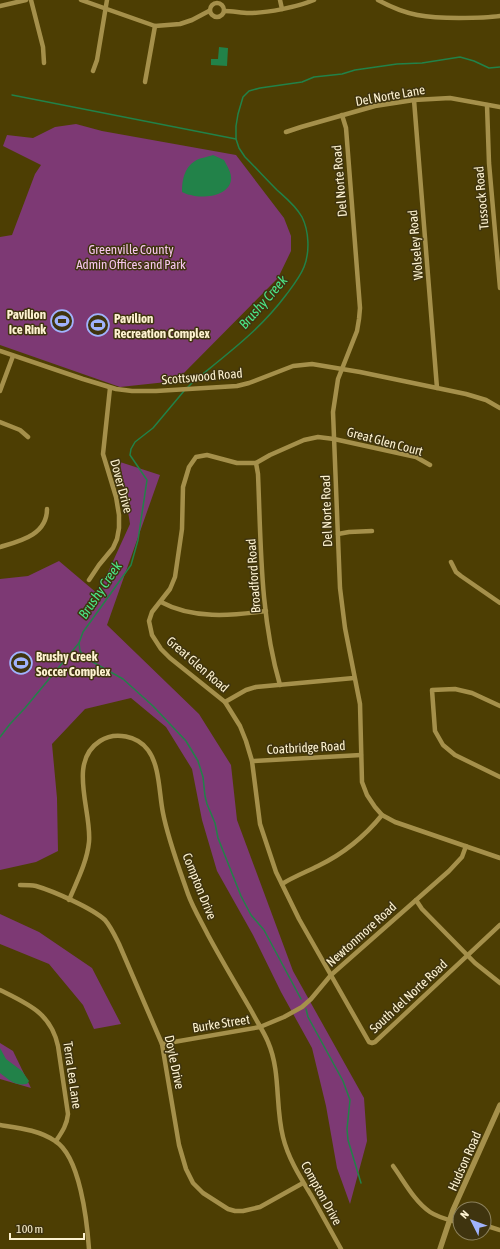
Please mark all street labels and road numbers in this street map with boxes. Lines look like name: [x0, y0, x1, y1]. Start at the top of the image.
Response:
street label: Del Norte Lane: [354, 82, 426, 109]
street label: Del Norte Road: [329, 144, 350, 217]
street label: Tussock Road: [471, 166, 492, 230]
street label: Wolseley Road: [405, 209, 426, 281]
street label: Scottswood Road: [161, 365, 243, 388]
street label: Great Glen Court: [345, 424, 425, 459]
street label: Dover Drive: [107, 458, 136, 515]
street label: Del Norte Road: [318, 475, 335, 547]
street label: Broadford Road: [243, 538, 264, 614]
street label: Great Glen Road: [164, 633, 232, 695]
street label: Coatbridge Road: [266, 738, 346, 757]
street label: Compton Drive: [179, 851, 220, 922]
street label: Newtonmore Road: [323, 899, 399, 970]
street label: South del Norte Road: [366, 957, 450, 1036]
street label: Burke Street: [191, 1012, 251, 1035]
street label: Doyle Drive: [161, 1034, 188, 1091]
street label: Terra Lea Lane: [60, 1040, 85, 1110]
street label: Hudson Road: [445, 1129, 484, 1193]
street label: Compton Drive: [298, 1159, 345, 1228]

